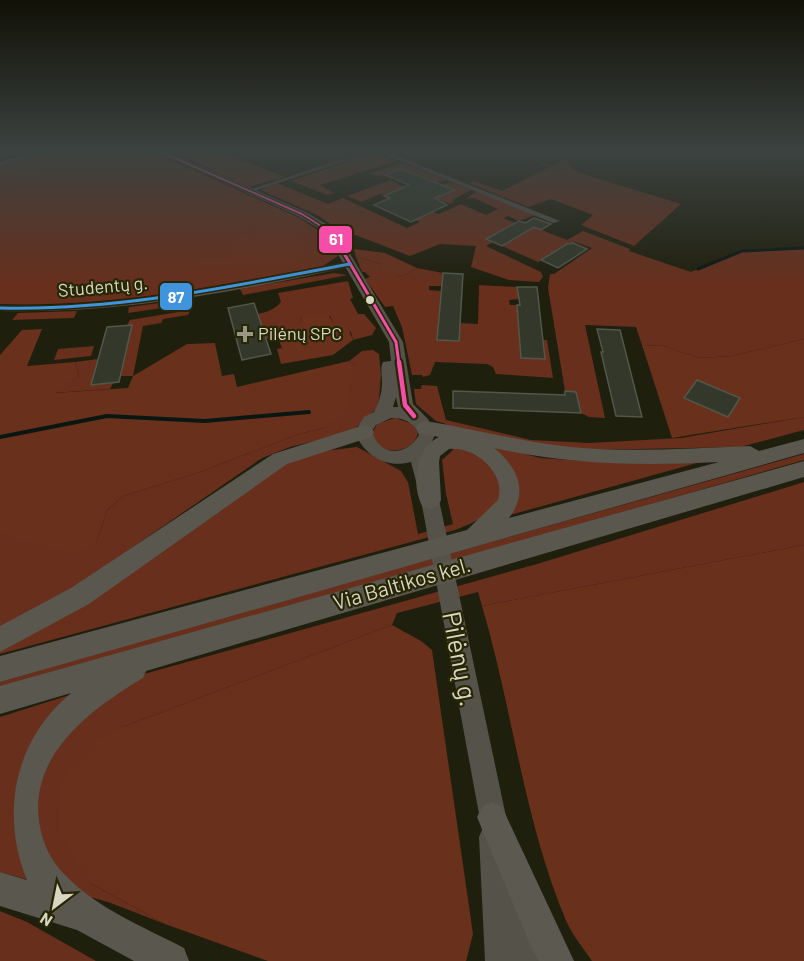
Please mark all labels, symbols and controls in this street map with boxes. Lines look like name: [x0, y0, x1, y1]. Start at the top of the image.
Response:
line badge: 61: [318, 225, 353, 254]
text: 61: [329, 229, 343, 248]
street label: Studentų g.: [57, 271, 149, 301]
line badge: 87: [159, 282, 193, 311]
text: 87: [168, 287, 184, 306]
unlabelled marker: [364, 294, 376, 306]
place label: Pilėnų SPC: [258, 322, 342, 344]
marker: Pilėnų SPC: [236, 325, 254, 343]
street label: Via Baltikos kel.: [330, 551, 473, 614]
street label: Pilėnų g.: [437, 609, 486, 709]
north arrow: [24, 877, 84, 937]
text: N: [36, 909, 55, 931]

